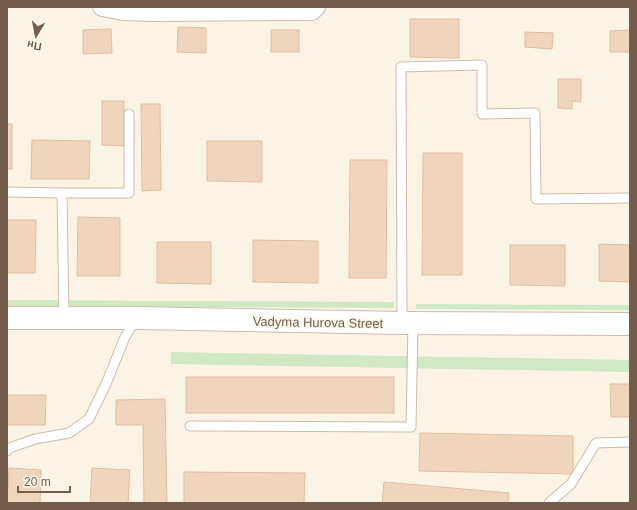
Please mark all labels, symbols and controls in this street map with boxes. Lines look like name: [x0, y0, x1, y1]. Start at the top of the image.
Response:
north arrow: [16, 16, 56, 56]
text: Пн: [26, 39, 42, 53]
street label: Vadyma Hurova Street: [253, 314, 384, 331]
scale bar: [18, 468, 70, 494]
text: 20 m: [24, 475, 51, 489]

